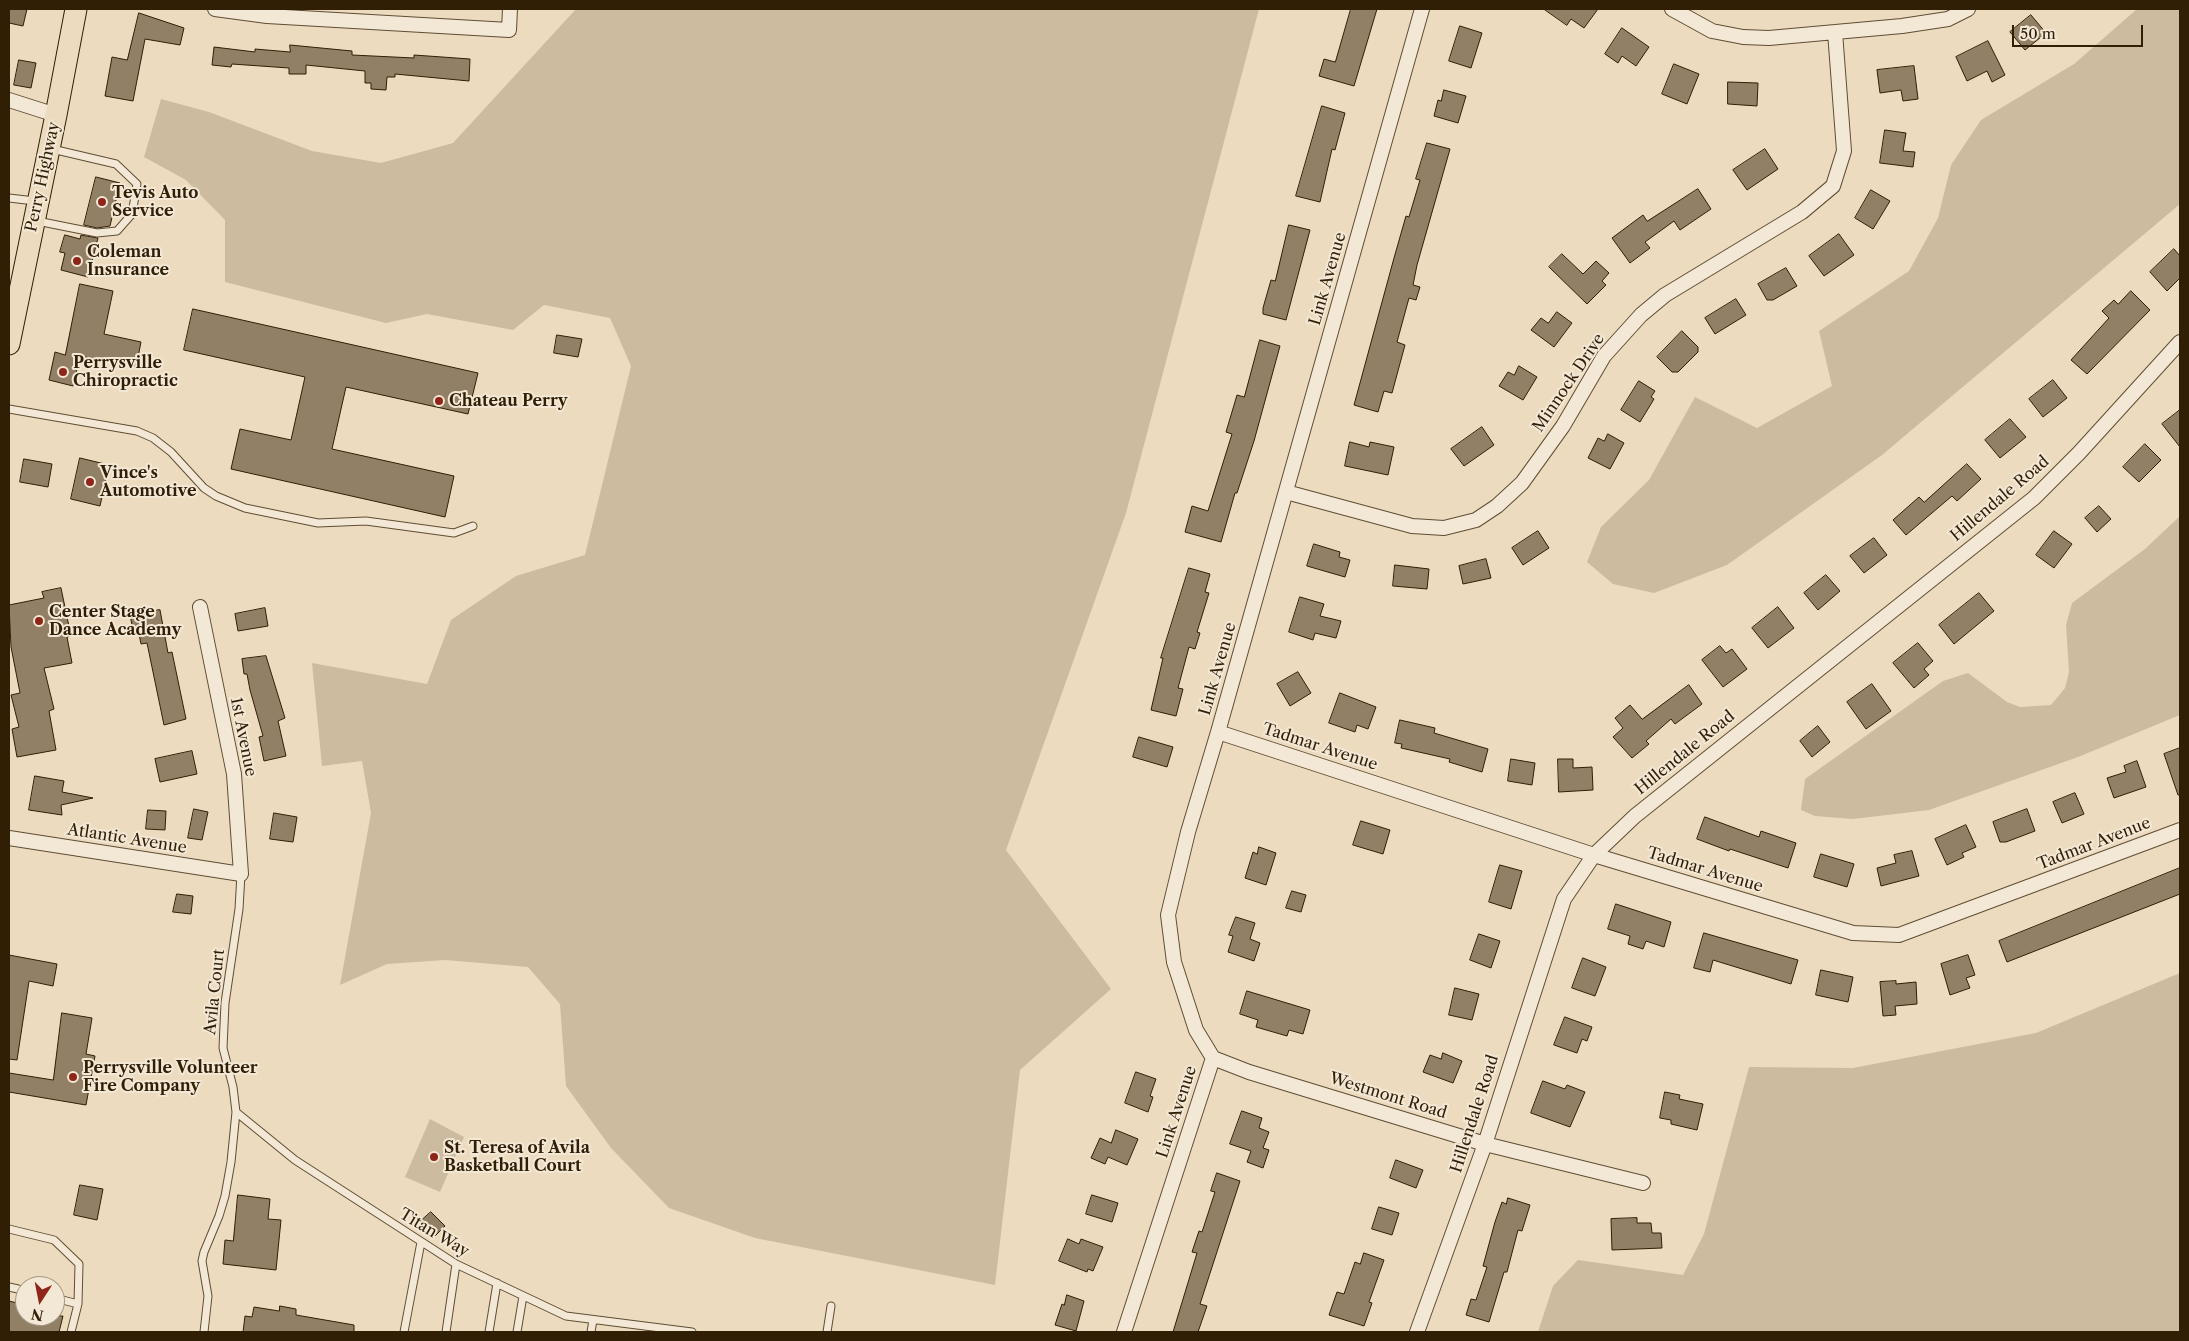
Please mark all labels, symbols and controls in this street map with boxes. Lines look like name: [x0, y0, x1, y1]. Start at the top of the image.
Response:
scale bar: [2014, 15, 2145, 47]
text: 50 m: [2020, 24, 2056, 43]
street label: Perry Highway: [22, 120, 64, 234]
place label: Tevis Auto Service: [112, 183, 198, 221]
marker: Tevis Auto Service: [96, 196, 108, 208]
street label: Link Avenue: [1306, 230, 1350, 328]
place label: Coleman Insurance: [87, 242, 169, 280]
marker: Coleman Insurance: [71, 255, 83, 267]
street label: Minnock Drive: [1529, 330, 1609, 436]
place label: Perrysville Chiropractic: [73, 353, 178, 391]
marker: Perrysville Chiropractic: [57, 366, 69, 378]
place label: Chateau Perry: [449, 391, 568, 411]
marker: Chateau Perry: [433, 395, 445, 407]
street label: Hillendale Road: [1947, 452, 2053, 546]
place label: Vince's Automotive: [100, 463, 196, 501]
marker: Vince's Automotive: [84, 476, 96, 488]
place label: Center Stage Dance Academy: [49, 602, 181, 640]
marker: Center Stage Dance Academy: [33, 615, 45, 627]
street label: Link Avenue: [1196, 620, 1240, 718]
street label: 1st Avenue: [226, 696, 260, 778]
street label: Hillendale Road: [1631, 707, 1739, 799]
street label: Tadmar Avenue: [1260, 719, 1380, 775]
street label: Tadmar Avenue: [2035, 814, 2153, 874]
street label: Atlantic Avenue: [66, 820, 188, 858]
street label: Tadmar Avenue: [1645, 843, 1765, 897]
street label: Avila Court: [201, 948, 229, 1036]
street label: Hillendale Road: [1447, 1053, 1503, 1175]
place label: Perrysville Volunteer Fire Company: [83, 1058, 258, 1096]
street label: Link Avenue: [1153, 1064, 1201, 1160]
street label: Westmont Road: [1327, 1069, 1449, 1123]
marker: Perrysville Volunteer Fire Company: [67, 1071, 79, 1083]
place label: St. Teresa of Avila Basketball Court: [444, 1138, 590, 1176]
marker: St. Teresa of Avila Basketball Court: [428, 1151, 440, 1163]
street label: Titan Way: [396, 1205, 472, 1261]
north arrow: [15, 1276, 65, 1326]
text: N: [30, 1305, 45, 1325]

